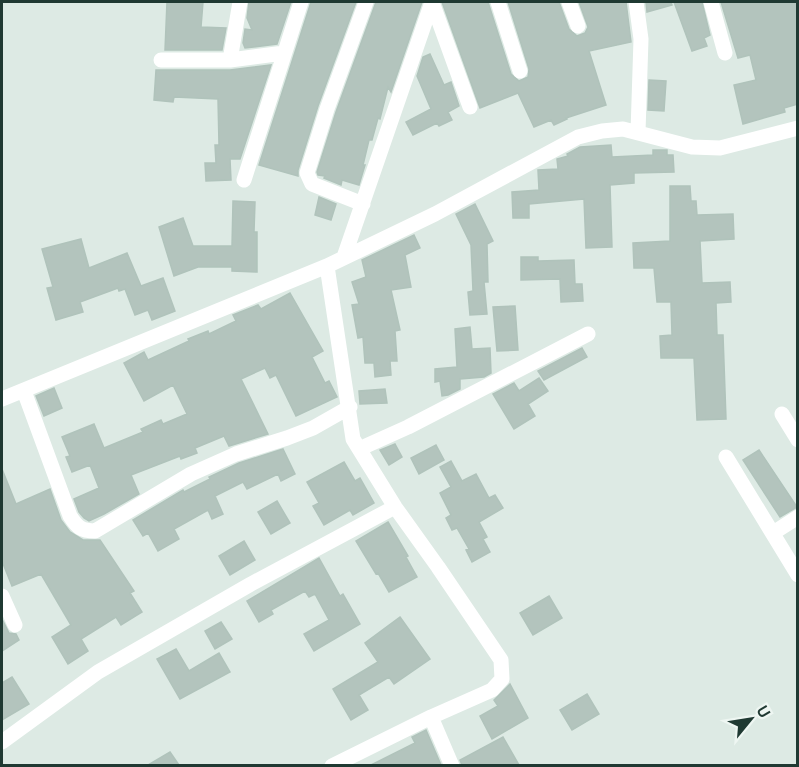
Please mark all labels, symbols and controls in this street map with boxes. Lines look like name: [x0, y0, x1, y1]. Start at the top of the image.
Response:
north arrow: [721, 689, 781, 749]
text: U: [752, 702, 775, 722]

